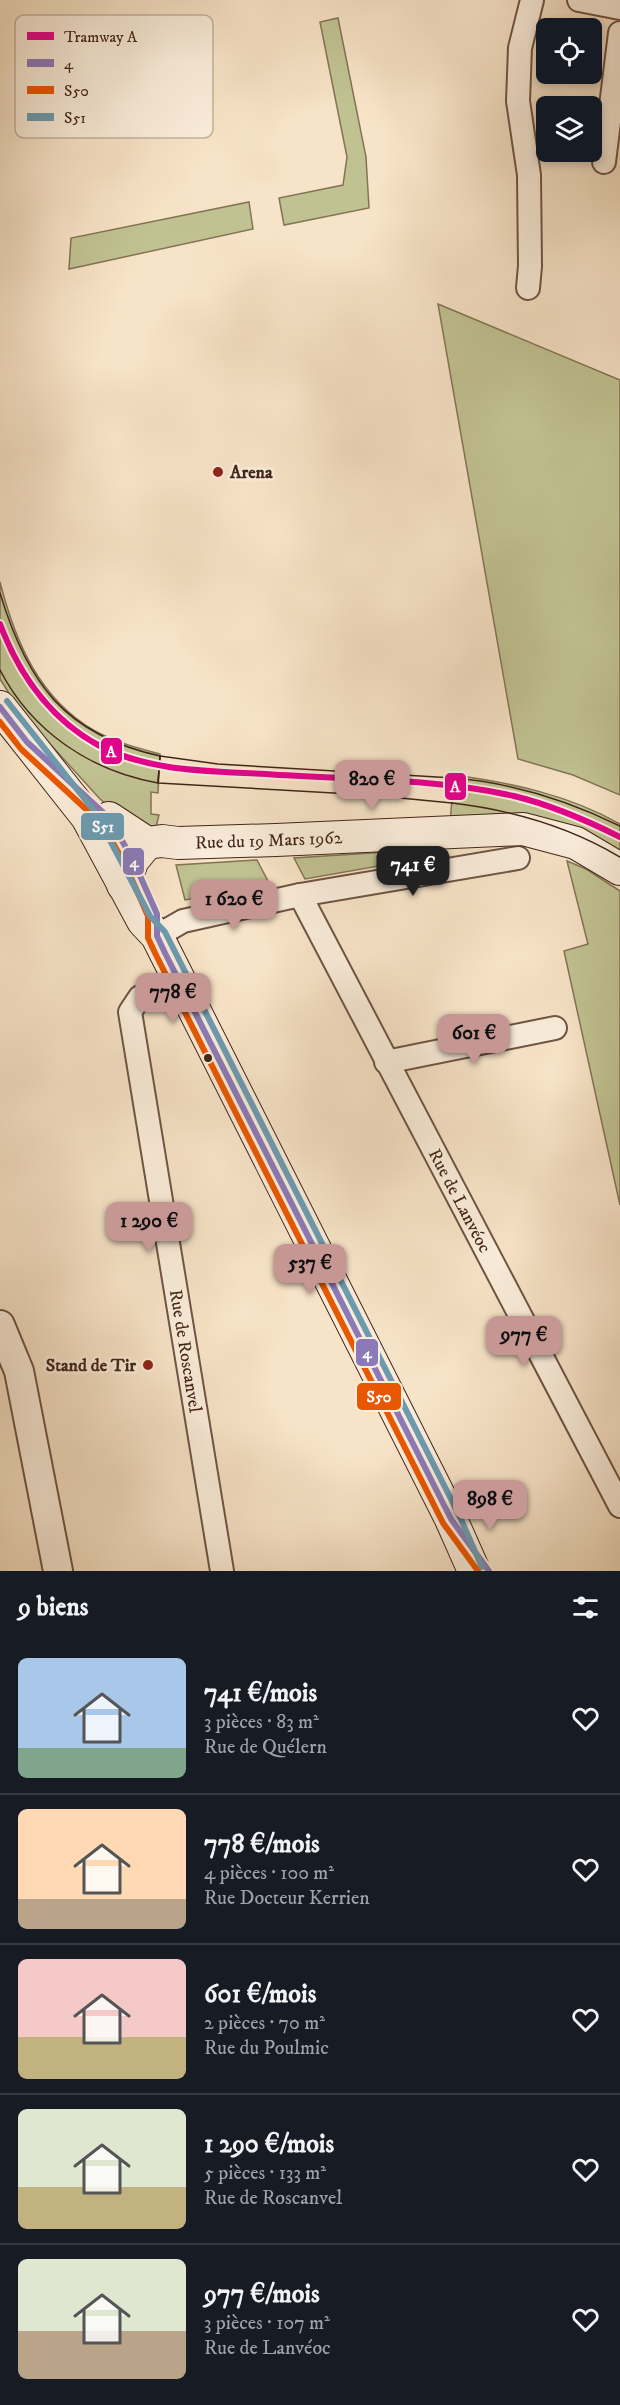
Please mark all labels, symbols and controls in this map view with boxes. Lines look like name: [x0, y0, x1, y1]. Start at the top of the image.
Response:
legend: [15, 15, 213, 138]
map controls: [536, 18, 602, 162]
button: locate: [536, 18, 602, 84]
text: Tramway A: [64, 27, 138, 47]
text: 4: [64, 54, 74, 74]
text: S50: [64, 81, 89, 101]
button: layers: [536, 96, 602, 162]
text: S51: [64, 108, 86, 128]
place label: Arena: [229, 462, 273, 484]
marker: Arena: [211, 465, 225, 479]
line badge: A: [100, 737, 123, 765]
text: A: [105, 742, 117, 762]
pin: 820 €: [330, 760, 414, 811]
text: 820 €: [349, 767, 395, 792]
line badge: A: [444, 772, 467, 801]
text: A: [449, 777, 461, 797]
line badge: S51: [80, 812, 125, 841]
text: S51: [92, 817, 114, 837]
street label: Rue du 19 Mars 1962: [195, 827, 343, 854]
pin: 741 €: [371, 846, 455, 897]
line badge: 4: [122, 847, 145, 876]
text: 4: [128, 852, 139, 872]
text: 741 €: [390, 853, 436, 878]
pin: 1 620 €: [179, 880, 289, 931]
text: 1 620 €: [205, 887, 263, 912]
pin: 778 €: [131, 973, 215, 1024]
text: 778 €: [149, 980, 197, 1005]
pin: 601 €: [432, 1014, 516, 1065]
text: 601 €: [452, 1021, 496, 1046]
unlabelled marker: [202, 1052, 214, 1064]
street label: Rue de Lanvéoc: [423, 1145, 496, 1257]
pin: 1 290 €: [94, 1202, 204, 1253]
text: 1 290 €: [120, 1209, 178, 1234]
pin: 537 €: [268, 1244, 352, 1295]
text: 537 €: [288, 1251, 332, 1276]
street label: Rue de Roscanvel: [164, 1288, 206, 1415]
pin: 977 €: [482, 1316, 566, 1367]
text: 977 €: [500, 1323, 548, 1348]
line badge: 4: [355, 1338, 379, 1367]
text: 4: [361, 1343, 372, 1363]
place label: Stand de Tir: [46, 1355, 136, 1377]
marker: Stand de Tir: [141, 1358, 155, 1372]
line badge: S50: [356, 1382, 402, 1411]
text: S50: [367, 1387, 392, 1407]
pin: 898 €: [448, 1480, 532, 1531]
text: 898 €: [467, 1487, 513, 1512]
text: 9 biens: [18, 1591, 88, 1624]
icon: filters: [569, 1591, 602, 1624]
text: 741 €/mois: [204, 1677, 317, 1710]
icon: home: [66, 1682, 138, 1754]
icon: heart: [569, 1702, 602, 1735]
text: 3 pièces · 83 m²: [204, 1710, 319, 1735]
text: Rue de Quélern: [204, 1735, 327, 1760]
text: 778 €/mois: [204, 1828, 320, 1861]
icon: home: [66, 1833, 138, 1905]
icon: heart: [569, 1853, 602, 1886]
text: 4 pièces · 100 m²: [204, 1861, 334, 1886]
text: Rue Docteur Kerrien: [204, 1886, 370, 1911]
text: 601 €/mois: [204, 1978, 316, 2011]
icon: home: [66, 1983, 138, 2055]
icon: heart: [569, 2003, 602, 2036]
text: 2 pièces · 70 m²: [204, 2011, 325, 2036]
text: Rue du Poulmic: [204, 2036, 329, 2061]
text: 1 290 €/mois: [204, 2128, 334, 2161]
icon: home: [66, 2133, 138, 2205]
icon: heart: [569, 2153, 602, 2186]
text: 5 pièces · 133 m²: [204, 2161, 326, 2186]
text: Rue de Roscanvel: [204, 2186, 342, 2211]
text: 977 €/mois: [204, 2278, 320, 2311]
icon: home: [66, 2283, 138, 2355]
icon: heart: [569, 2303, 602, 2336]
text: 3 pièces · 107 m²: [204, 2311, 330, 2336]
text: Rue de Lanvéoc: [204, 2336, 331, 2361]

